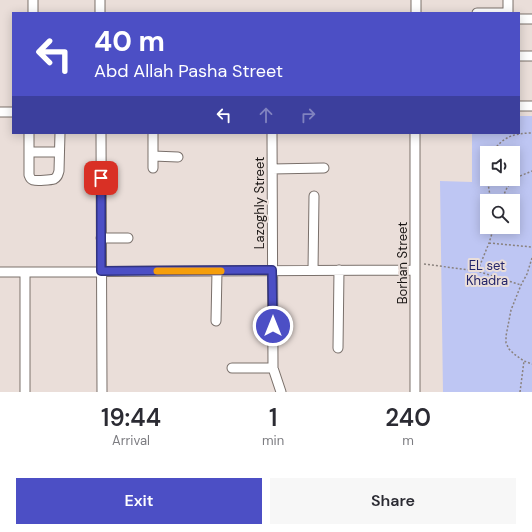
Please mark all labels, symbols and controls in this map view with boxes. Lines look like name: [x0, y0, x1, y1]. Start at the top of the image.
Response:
text: 40 m: [94, 23, 165, 60]
icon: left: [28, 28, 80, 80]
text: Abd Allah Pasha Street: [94, 59, 283, 83]
icon: left: [213, 104, 235, 126]
icon: ahead: [255, 104, 277, 126]
icon: right: [297, 104, 319, 126]
map controls: [480, 146, 520, 234]
button: sound: [480, 146, 520, 186]
street label: Lazoghly Street: [251, 157, 268, 249]
pin: [84, 161, 118, 195]
icon: arrive: [90, 167, 112, 189]
button: search: [480, 194, 520, 234]
street label: Borhan Street: [394, 222, 411, 304]
park label: EL set Khadra: [466, 257, 508, 289]
position arrow: [252, 305, 294, 347]
text: 19:44: [101, 402, 161, 433]
text: 1: [269, 402, 277, 433]
text: 240: [385, 402, 431, 433]
text: Arrival: [112, 432, 150, 449]
text: min: [262, 432, 284, 449]
text: m: [402, 432, 414, 449]
button: Exit: [16, 478, 262, 524]
button: Share: [270, 478, 516, 524]

